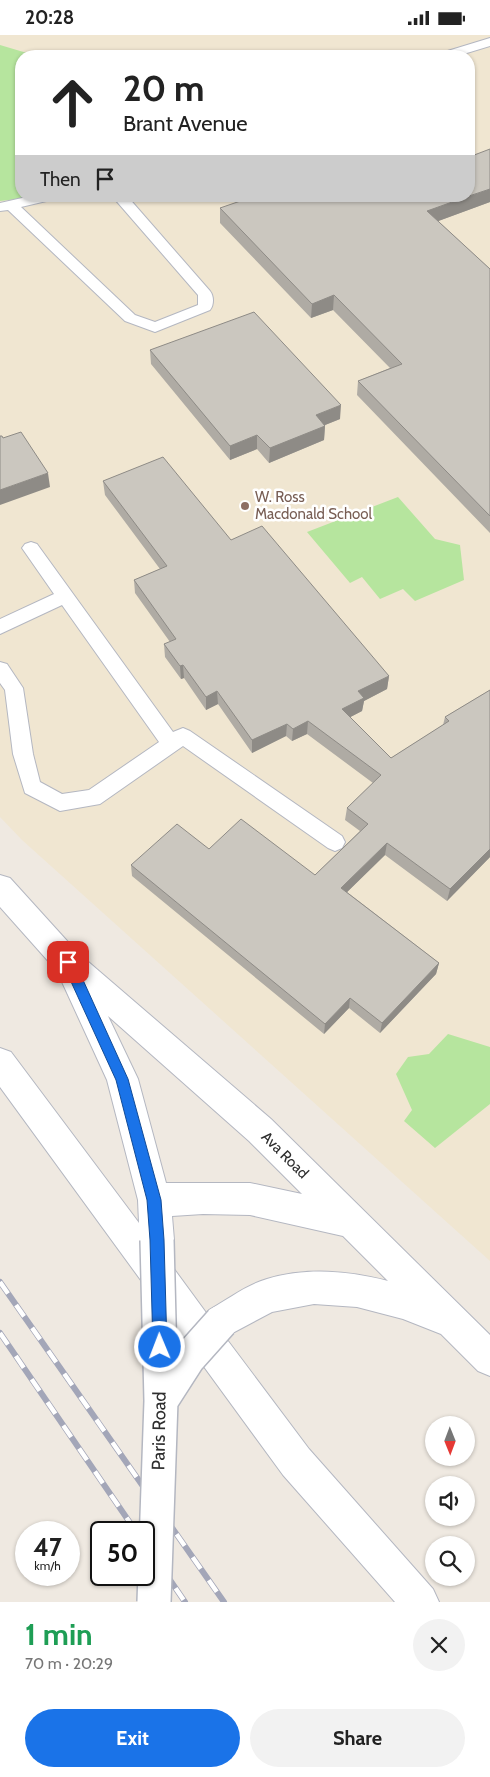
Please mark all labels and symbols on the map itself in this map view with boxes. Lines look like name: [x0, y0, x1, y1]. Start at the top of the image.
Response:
place label: W. Ross Macdonald School: [255, 488, 373, 523]
marker: W. Ross Macdonald School: [239, 500, 251, 512]
pin: [47, 941, 89, 983]
street label: Ava Road: [258, 1128, 312, 1182]
position arrow: [133, 1320, 185, 1372]
street label: Paris Road: [147, 1391, 171, 1471]
north arrow: [425, 1416, 475, 1466]
speed limit sign: 50: [90, 1521, 155, 1586]

